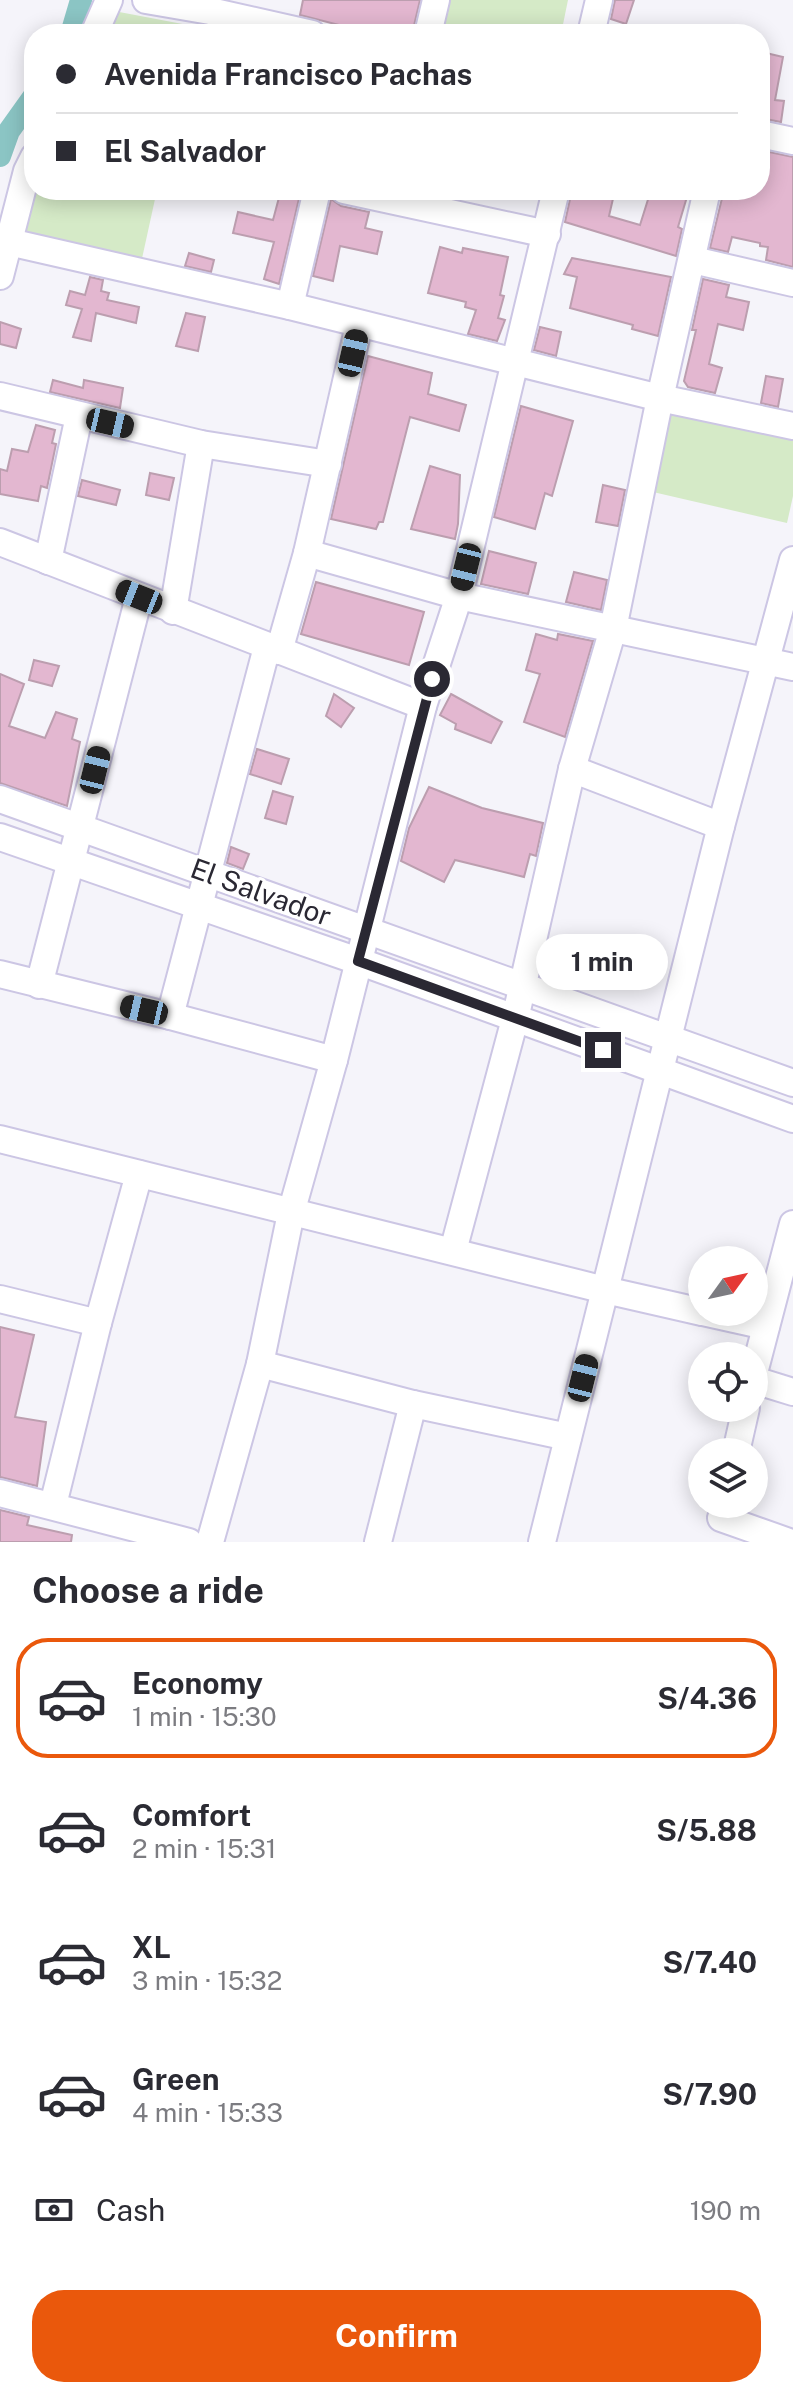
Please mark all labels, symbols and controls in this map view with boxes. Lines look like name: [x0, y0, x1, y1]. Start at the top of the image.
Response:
text: Avenida Francisco Pachas: [104, 56, 472, 92]
text: El Salvador: [104, 133, 266, 169]
car: [336, 327, 370, 379]
car: [84, 406, 136, 440]
car: [449, 541, 483, 593]
car: [112, 577, 166, 617]
route start: [414, 661, 450, 697]
car: [78, 744, 112, 796]
street label: El Salvador: [186, 851, 336, 932]
callout: 1 min: [537, 934, 669, 990]
text: 1 min: [571, 946, 633, 977]
car: [118, 993, 170, 1027]
route end: [585, 1032, 621, 1068]
north arrow: [688, 1246, 768, 1326]
map controls: [688, 1246, 768, 1518]
button: locate: [688, 1342, 768, 1422]
car: [566, 1352, 600, 1404]
button: layers: [688, 1438, 768, 1518]
text: Choose a ride: [32, 1569, 264, 1611]
icon: car: [36, 1662, 108, 1734]
text: Economy: [132, 1665, 263, 1701]
text: S/4.36: [657, 1680, 757, 1716]
text: 1 min · 15:30: [132, 1701, 277, 1732]
icon: car: [36, 1794, 108, 1866]
text: Comfort: [132, 1797, 251, 1833]
text: S/5.88: [656, 1812, 757, 1848]
text: 2 min · 15:31: [132, 1833, 276, 1864]
icon: car: [36, 1926, 108, 1998]
text: XL: [132, 1929, 171, 1965]
text: S/7.40: [662, 1944, 757, 1980]
text: 3 min · 15:32: [132, 1965, 282, 1996]
icon: car: [36, 2058, 108, 2130]
text: Green: [132, 2061, 219, 2097]
text: S/7.90: [662, 2076, 757, 2112]
text: 4 min · 15:33: [132, 2097, 283, 2128]
icon: cash: [32, 2188, 76, 2232]
text: Cash: [96, 2192, 165, 2228]
text: 190 m: [690, 2195, 761, 2226]
button: Confirm: [32, 2290, 761, 2382]

